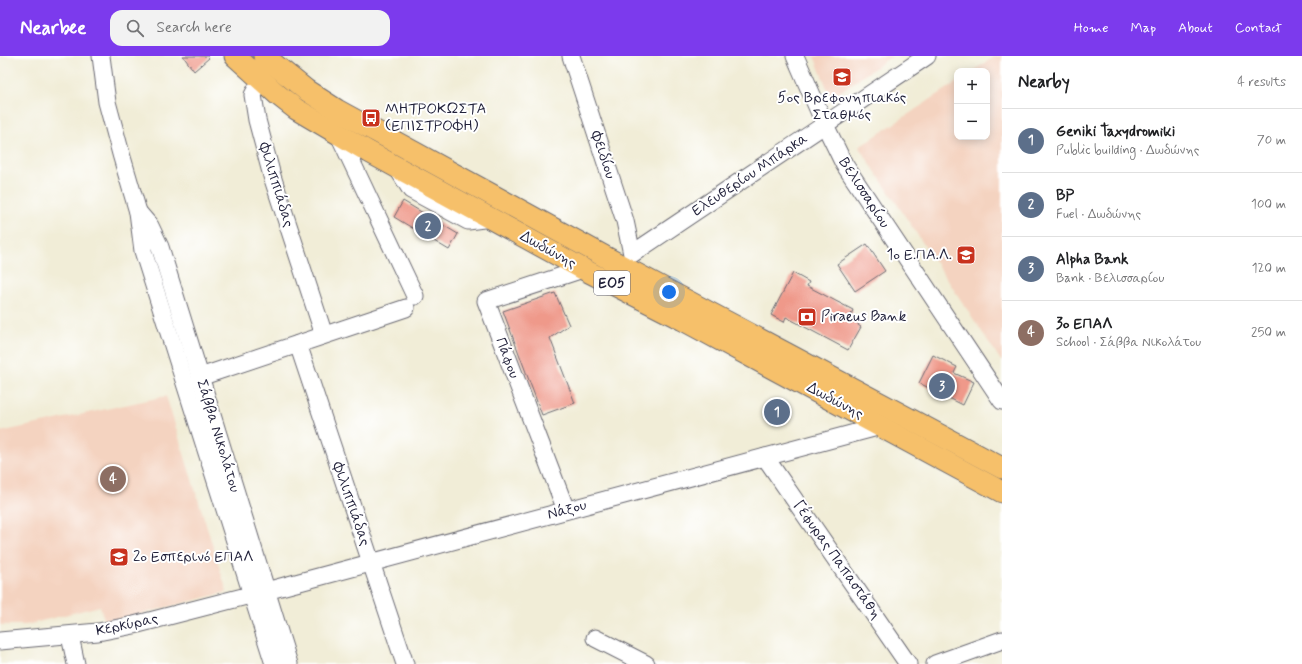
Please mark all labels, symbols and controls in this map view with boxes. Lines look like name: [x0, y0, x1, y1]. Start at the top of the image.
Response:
search box: [110, 10, 390, 46]
text: Nearbee: [20, 16, 86, 41]
icon: search: [124, 17, 146, 39]
text: Search here: [156, 18, 232, 38]
text: Home: [1074, 19, 1108, 37]
text: Map: [1130, 19, 1156, 37]
text: About: [1178, 19, 1213, 37]
text: Contact: [1235, 19, 1282, 37]
school or university icon: 5ος Βρεφονηπιακός Σταθμός: [831, 66, 853, 88]
map controls: [954, 68, 990, 140]
button: +: [954, 68, 990, 104]
text: Nearby: [1018, 71, 1070, 93]
text: 4 results: [1237, 74, 1286, 91]
place label: 5ος Βρεφονηπιακός Σταθμός: [778, 88, 907, 125]
place label: ΜΗΤΡΟΚΩΣΤΑ (ΕΠΙΣΤΡΟΦΗ): [385, 99, 486, 136]
button: −: [954, 104, 990, 140]
bus stop icon: ΜΗΤΡΟΚΩΣΤΑ (ΕΠΙΣΤΡΟΦΗ): [360, 107, 382, 129]
text: Geniki Taxydromiki: [1056, 122, 1175, 142]
street label: Φειδίου: [586, 127, 620, 182]
street label: Ελευθερίου Μπάρκα: [688, 129, 812, 221]
text: 1: [1028, 132, 1034, 149]
text: 70 m: [1257, 132, 1286, 149]
street label: Φιλιππιάδας: [253, 139, 298, 230]
text: Public building · Δωδώνης: [1056, 142, 1199, 159]
street label: Βελισσαρίου: [834, 154, 894, 232]
text: BP: [1056, 186, 1074, 206]
text: 2: [1028, 196, 1034, 213]
text: 100 m: [1251, 196, 1286, 213]
text: Fuel · Δωδώνης: [1056, 206, 1141, 223]
pin: 2: [415, 211, 441, 241]
street label: Δωδώνης: [516, 226, 580, 274]
school or university icon: 1ο Ε.ΠΑ.Λ.: [955, 244, 977, 266]
place label: 1ο Ε.ΠΑ.Λ.: [886, 245, 952, 265]
text: Alpha Bank: [1056, 250, 1129, 270]
text: 3: [1028, 260, 1034, 277]
text: 120 m: [1252, 260, 1286, 277]
text: Bank · Βελισσαρίου: [1056, 270, 1164, 287]
road number: ΕΟ5: [594, 271, 630, 295]
your location: [659, 282, 679, 302]
bank icon: Piraeus Bank: [796, 306, 818, 328]
place label: Piraeus Bank: [821, 307, 907, 327]
text: 3ο ΕΠΑΛ: [1056, 314, 1112, 334]
text: 4: [1027, 324, 1035, 341]
text: 250 m: [1251, 324, 1286, 341]
text: School · Σάββα Νικολάτου: [1056, 334, 1201, 351]
street label: Πάφου: [490, 335, 524, 382]
pin: 3: [929, 371, 955, 401]
street label: Σάββα Νικολάτου: [191, 377, 245, 495]
street label: Δωδώνης: [803, 378, 867, 424]
pin: 1: [764, 397, 790, 427]
street label: Φιλιππιάδας: [327, 458, 375, 549]
pin: 4: [100, 464, 126, 494]
street label: Νάξου: [545, 495, 589, 525]
street label: Γέφυρας Παπαστάθη: [788, 496, 886, 624]
school or university icon: 2ο Εσπερινό ΕΠΑΛ: [108, 546, 130, 568]
place label: 2ο Εσπερινό ΕΠΑΛ: [133, 547, 253, 567]
street label: Κερκύρας: [94, 609, 160, 641]

